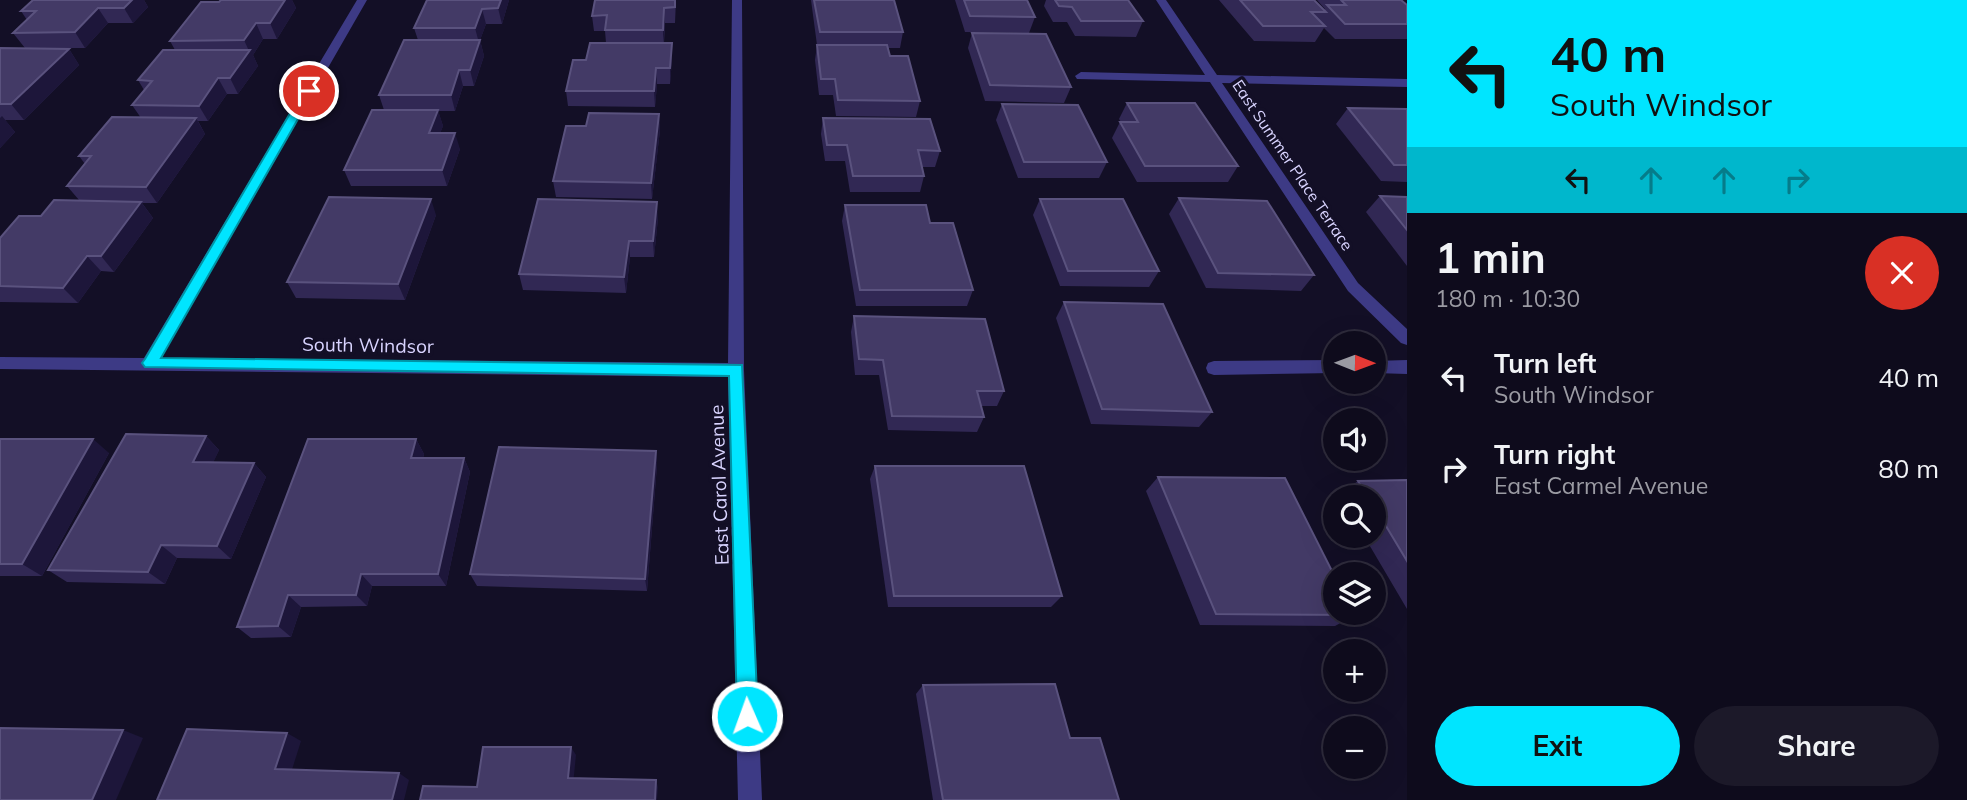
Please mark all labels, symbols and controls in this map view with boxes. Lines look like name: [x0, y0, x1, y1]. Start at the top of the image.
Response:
text: 40 m: [1550, 23, 1666, 84]
icon: left: [1435, 28, 1526, 119]
pin: [279, 61, 339, 121]
icon: arrive: [290, 72, 328, 110]
street label: East Summer Place Terrace: [1228, 76, 1358, 254]
text: South Windsor: [1550, 84, 1772, 124]
icon: left: [1559, 161, 1597, 199]
icon: ahead: [1632, 161, 1670, 199]
icon: ahead: [1705, 161, 1743, 199]
icon: right: [1778, 161, 1816, 199]
text: 1 min: [1435, 231, 1546, 284]
button: close: [1865, 236, 1939, 310]
text: 180 m · 10:30: [1435, 284, 1580, 313]
north arrow: [1323, 331, 1386, 394]
map controls: [1323, 331, 1386, 779]
street label: South Windsor: [302, 332, 434, 358]
text: Turn left: [1494, 347, 1596, 380]
icon: left: [1435, 359, 1473, 397]
text: 40 m: [1878, 361, 1939, 394]
text: South Windsor: [1494, 380, 1653, 409]
street label: East Carol Avenue: [704, 404, 734, 566]
button: sound: [1323, 408, 1386, 471]
text: Turn right: [1494, 438, 1615, 471]
icon: right: [1435, 450, 1473, 488]
text: 80 m: [1878, 452, 1939, 485]
text: East Carmel Avenue: [1494, 471, 1708, 500]
button: search: [1323, 485, 1386, 548]
button: layers: [1323, 562, 1386, 625]
button: +: [1323, 639, 1386, 702]
position arrow: [710, 679, 784, 753]
button: Exit: [1435, 706, 1680, 786]
button: Share: [1694, 706, 1939, 786]
button: −: [1323, 716, 1386, 779]

